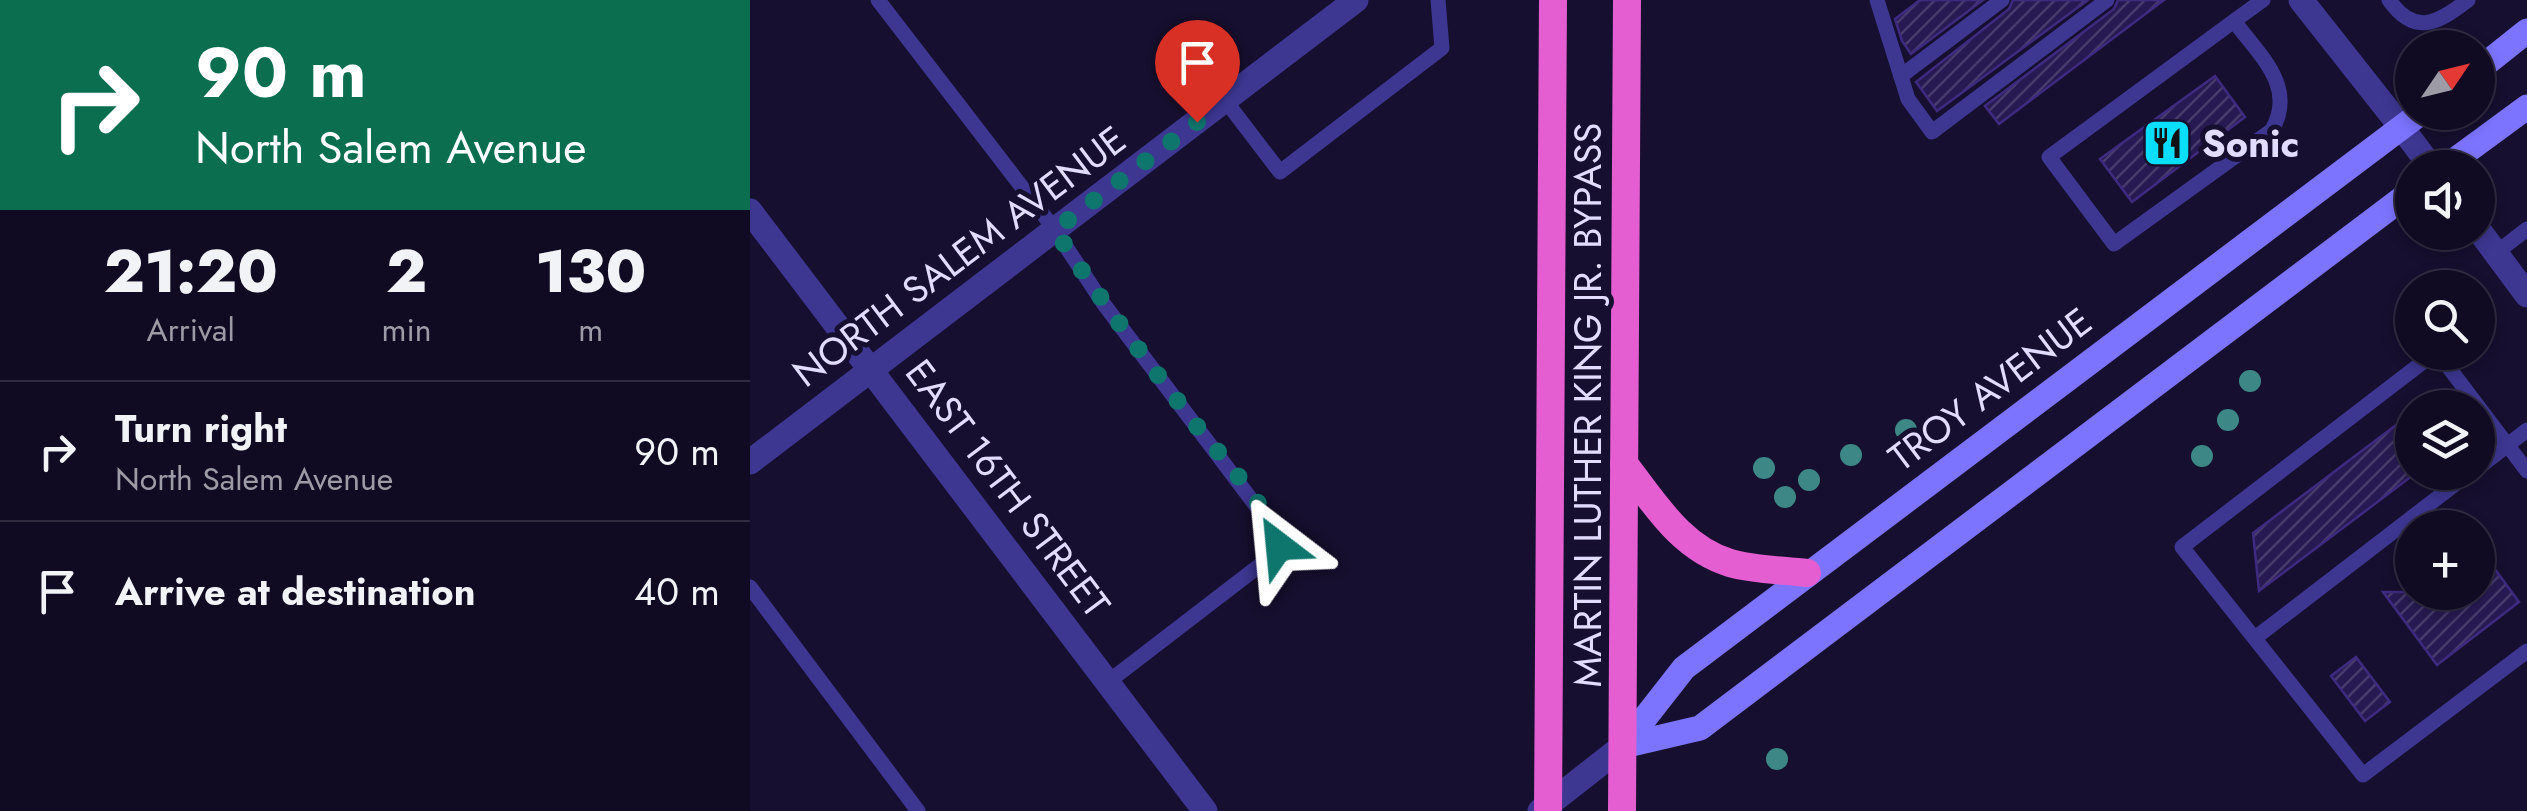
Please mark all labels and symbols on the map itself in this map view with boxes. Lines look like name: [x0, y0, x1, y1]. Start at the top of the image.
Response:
pin: [1155, 20, 1240, 123]
north arrow: [2395, 30, 2495, 130]
street label: NORTH SALEM AVENUE: [781, 112, 1137, 400]
place label: Sonic: [2202, 116, 2299, 171]
restaurant icon: Sonic: [2141, 117, 2193, 169]
street label: MARTIN LUTHER KING JR. BYPASS: [1560, 123, 1615, 687]
street label: TROY AVENUE: [1877, 294, 2103, 484]
street label: EAST 16TH STREET: [893, 348, 1124, 629]
position arrow: [1227, 494, 1331, 598]

